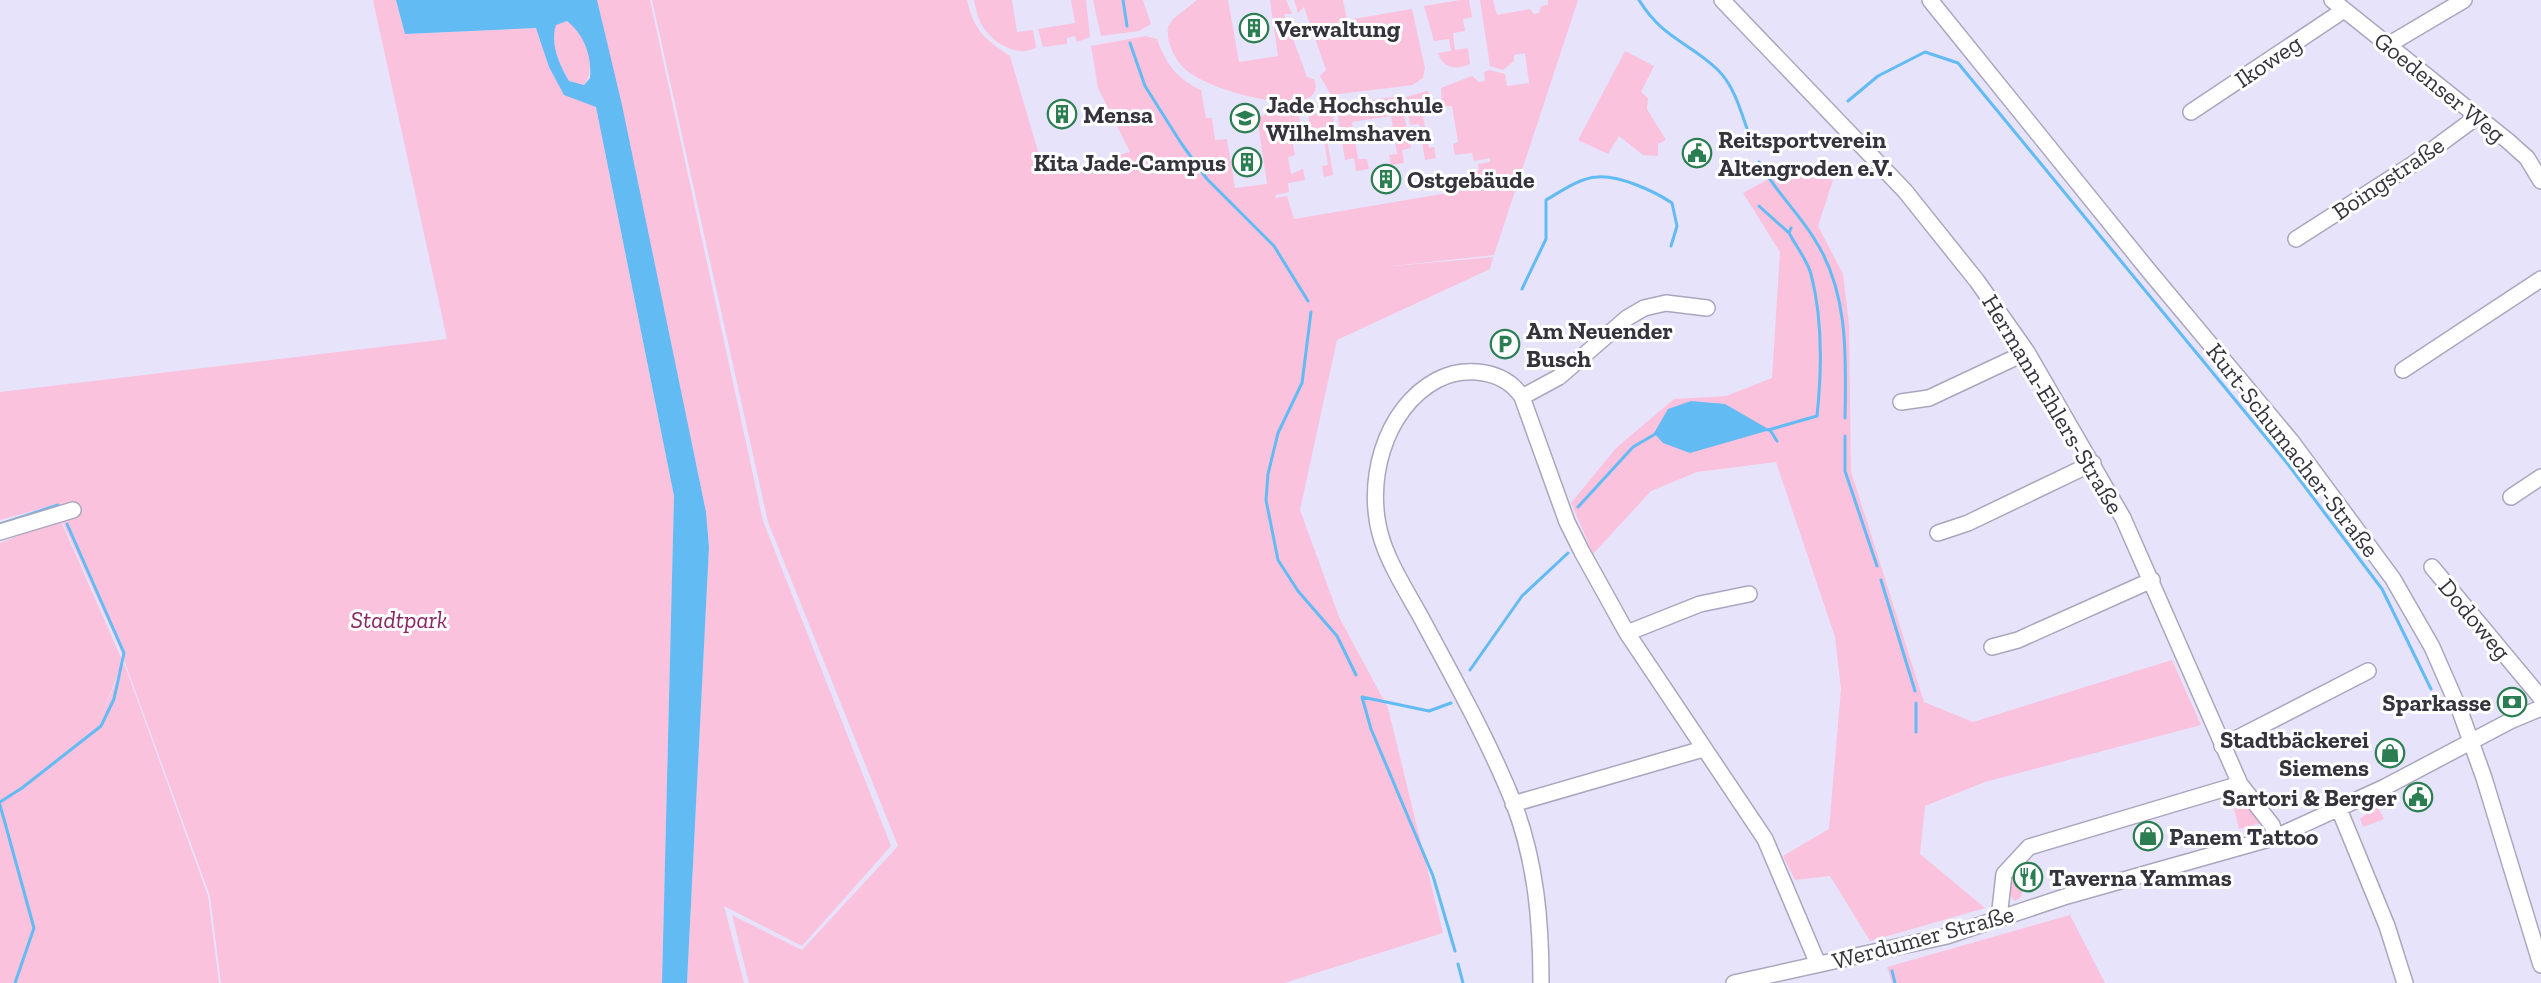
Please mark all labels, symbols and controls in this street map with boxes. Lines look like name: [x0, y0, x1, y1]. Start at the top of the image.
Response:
building icon: Verwaltung: [1238, 12, 1270, 44]
place label: Verwaltung: [1275, 14, 1401, 43]
street label: Goedenser Weg: [2369, 25, 2511, 149]
street label: Ikoweg: [2229, 28, 2307, 94]
place label: Jade Hochschule Wilhelmshaven: [1266, 90, 1444, 147]
building icon: Mensa: [1046, 98, 1078, 130]
place label: Mensa: [1083, 100, 1153, 129]
school or university icon: Jade Hochschule Wilhelmshaven: [1229, 102, 1261, 134]
place label: Reitsportverein Altengroden e.V.: [1718, 125, 1893, 182]
street label: Boingstraße: [2327, 130, 2449, 226]
public building icon: Reitsportverein Altengroden e.V.: [1681, 137, 1713, 169]
building icon: Kita Jade-Campus: [1231, 146, 1263, 178]
place label: Kita Jade-Campus: [1033, 148, 1226, 177]
building icon: Ostgebäude: [1370, 163, 1402, 195]
place label: Ostgebäude: [1407, 165, 1535, 194]
street label: Hermann-Ehlers-Straße: [1976, 289, 2130, 519]
place label: Am Neuender Busch: [1526, 316, 1673, 373]
parking icon: Am Neuender Busch: [1489, 328, 1521, 360]
street label: Kurt-Schumacher-Straße: [2200, 337, 2386, 563]
street label: Dodoweg: [2433, 573, 2517, 665]
park label: Stadtpark: [351, 605, 448, 634]
bank icon: Sparkasse: [2496, 686, 2528, 718]
place label: Sparkasse: [2382, 688, 2491, 717]
place label: Stadtbäckerei Siemens: [2220, 725, 2369, 782]
shop icon: Stadtbäckerei Siemens: [2374, 737, 2406, 769]
public building icon: Sartori & Berger: [2402, 781, 2434, 813]
place label: Sartori & Berger: [2222, 783, 2397, 812]
shop icon: Panem Tattoo: [2132, 820, 2164, 852]
place label: Panem Tattoo: [2169, 822, 2319, 851]
restaurant icon: Taverna Yammas: [2012, 861, 2044, 893]
place label: Taverna Yammas: [2049, 863, 2232, 892]
street label: Werdumer Straße: [1829, 899, 2017, 975]

